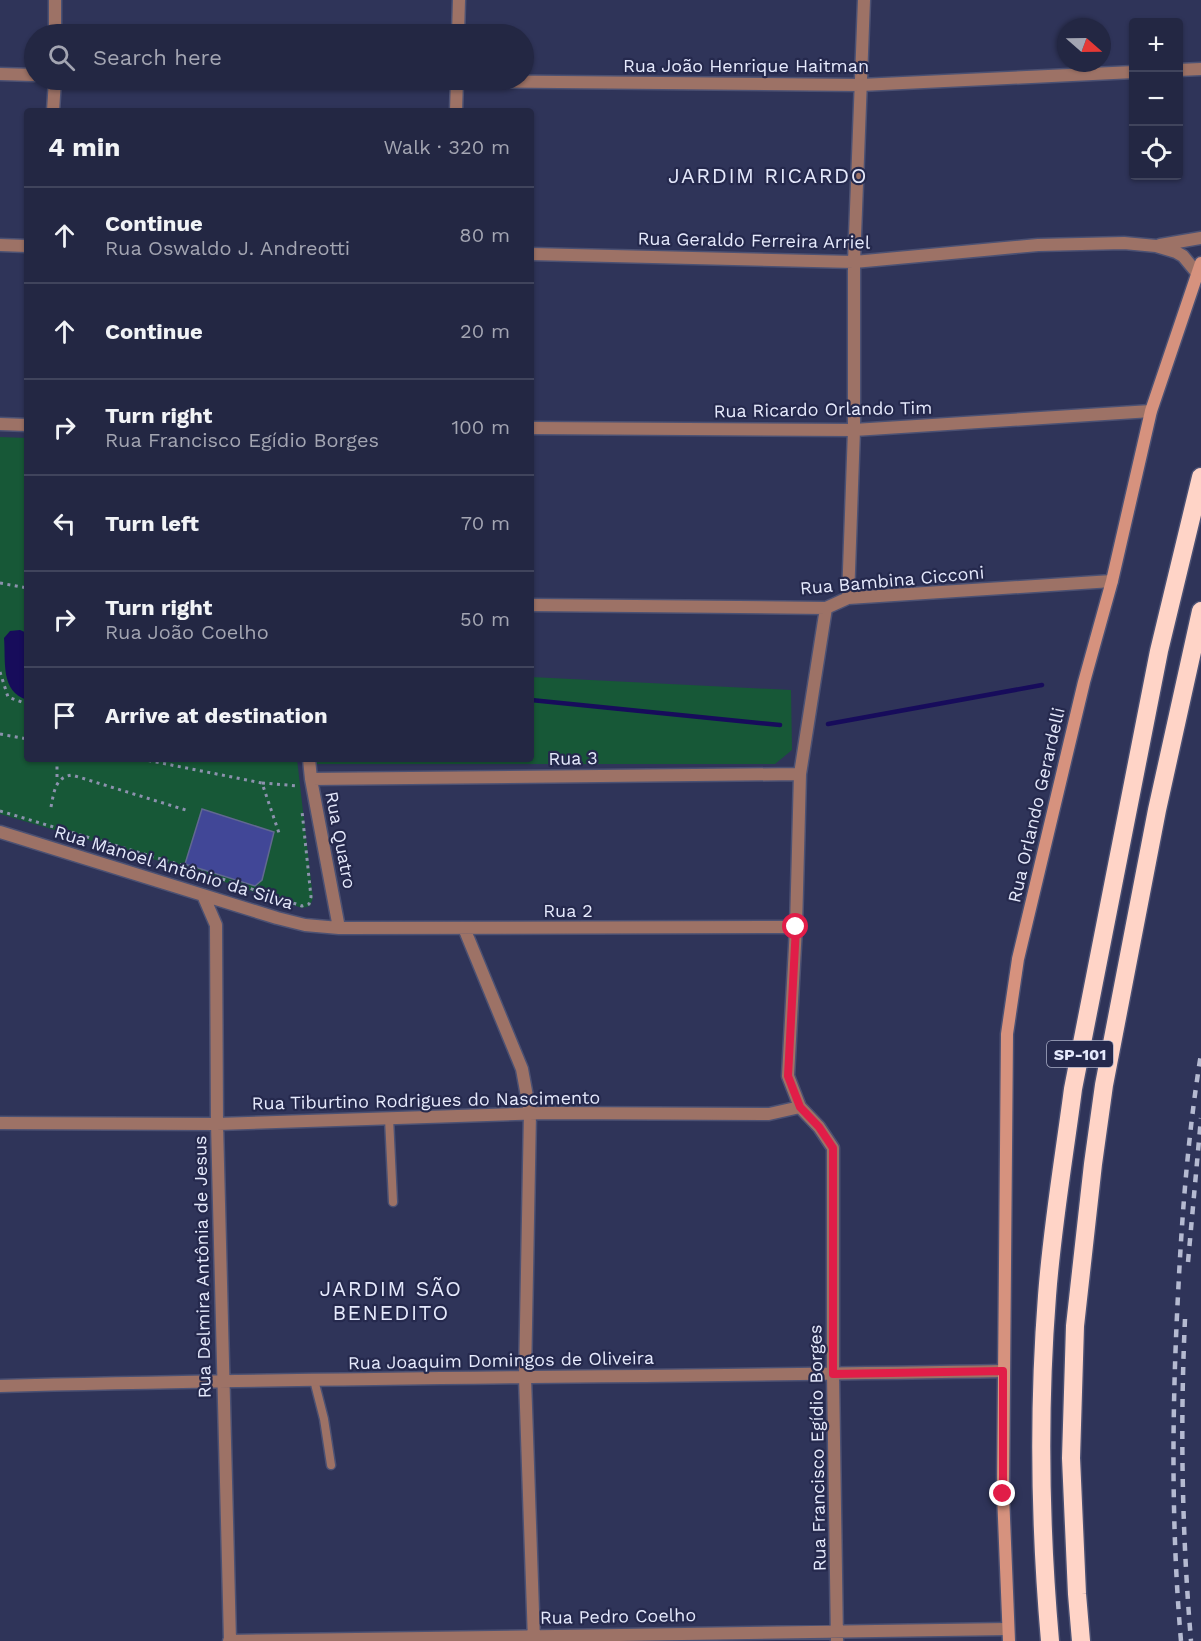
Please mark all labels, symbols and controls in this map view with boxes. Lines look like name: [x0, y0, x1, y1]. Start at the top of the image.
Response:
north arrow: [1057, 18, 1111, 72]
map controls: [1129, 18, 1183, 180]
button: +: [1129, 18, 1183, 72]
search box: [24, 24, 534, 90]
icon: search: [45, 41, 78, 74]
text: Search here: [93, 45, 222, 70]
street label: Rua João Henrique Haitman: [623, 55, 869, 76]
button: −: [1129, 72, 1183, 126]
button: locate: [1129, 126, 1183, 180]
text: 4 min: [48, 132, 120, 162]
text: Walk · 320 m: [383, 135, 510, 159]
district label: JARDIM RICARDO: [668, 163, 868, 188]
text: Continue: [105, 211, 203, 236]
icon: ahead: [48, 219, 81, 252]
text: 80 m: [459, 223, 510, 247]
street label: Rua Geraldo Ferreira Arriel: [637, 227, 871, 253]
text: Rua Oswaldo J. Andreotti: [105, 236, 350, 260]
icon: ahead: [48, 315, 81, 348]
text: Continue: [105, 319, 203, 344]
text: 20 m: [460, 319, 510, 343]
street label: Rua Ricardo Orlando Tim: [713, 397, 933, 421]
text: Turn right: [105, 403, 212, 428]
icon: right: [48, 411, 81, 444]
text: 100 m: [451, 415, 510, 439]
text: Rua Francisco Egídio Borges: [105, 428, 379, 452]
icon: left: [48, 507, 81, 540]
text: Turn left: [105, 511, 199, 536]
text: 70 m: [461, 511, 510, 535]
street label: Rua Bambina Cicconi: [799, 561, 985, 599]
text: Turn right: [105, 595, 212, 620]
icon: right: [48, 603, 81, 636]
text: 50 m: [460, 607, 510, 631]
text: Rua João Coelho: [105, 620, 269, 644]
icon: arrive: [48, 699, 81, 732]
text: Arrive at destination: [105, 703, 328, 728]
street label: Rua Orlando Gerardelli: [1003, 705, 1069, 905]
street label: Rua 3: [548, 747, 598, 769]
street label: Rua Quatro: [321, 790, 361, 890]
street label: Rua Manoel Antônio da Silva: [52, 821, 296, 913]
street label: Rua 2: [543, 900, 593, 921]
route start: [782, 913, 808, 939]
road number: SP-101: [1047, 1041, 1113, 1067]
street label: Rua Tiburtino Rodrigues do Nascimento: [252, 1086, 600, 1114]
street label: Rua Delmira Antônia de Jesus: [189, 1135, 215, 1399]
district label: JARDIM SÃO BENEDITO: [319, 1276, 463, 1325]
street label: Rua Francisco Egídio Borges: [804, 1325, 830, 1571]
street label: Rua Joaquim Domingos de Oliveira: [348, 1347, 654, 1373]
route end: [989, 1480, 1015, 1506]
street label: Rua Pedro Coelho: [540, 1604, 696, 1628]

